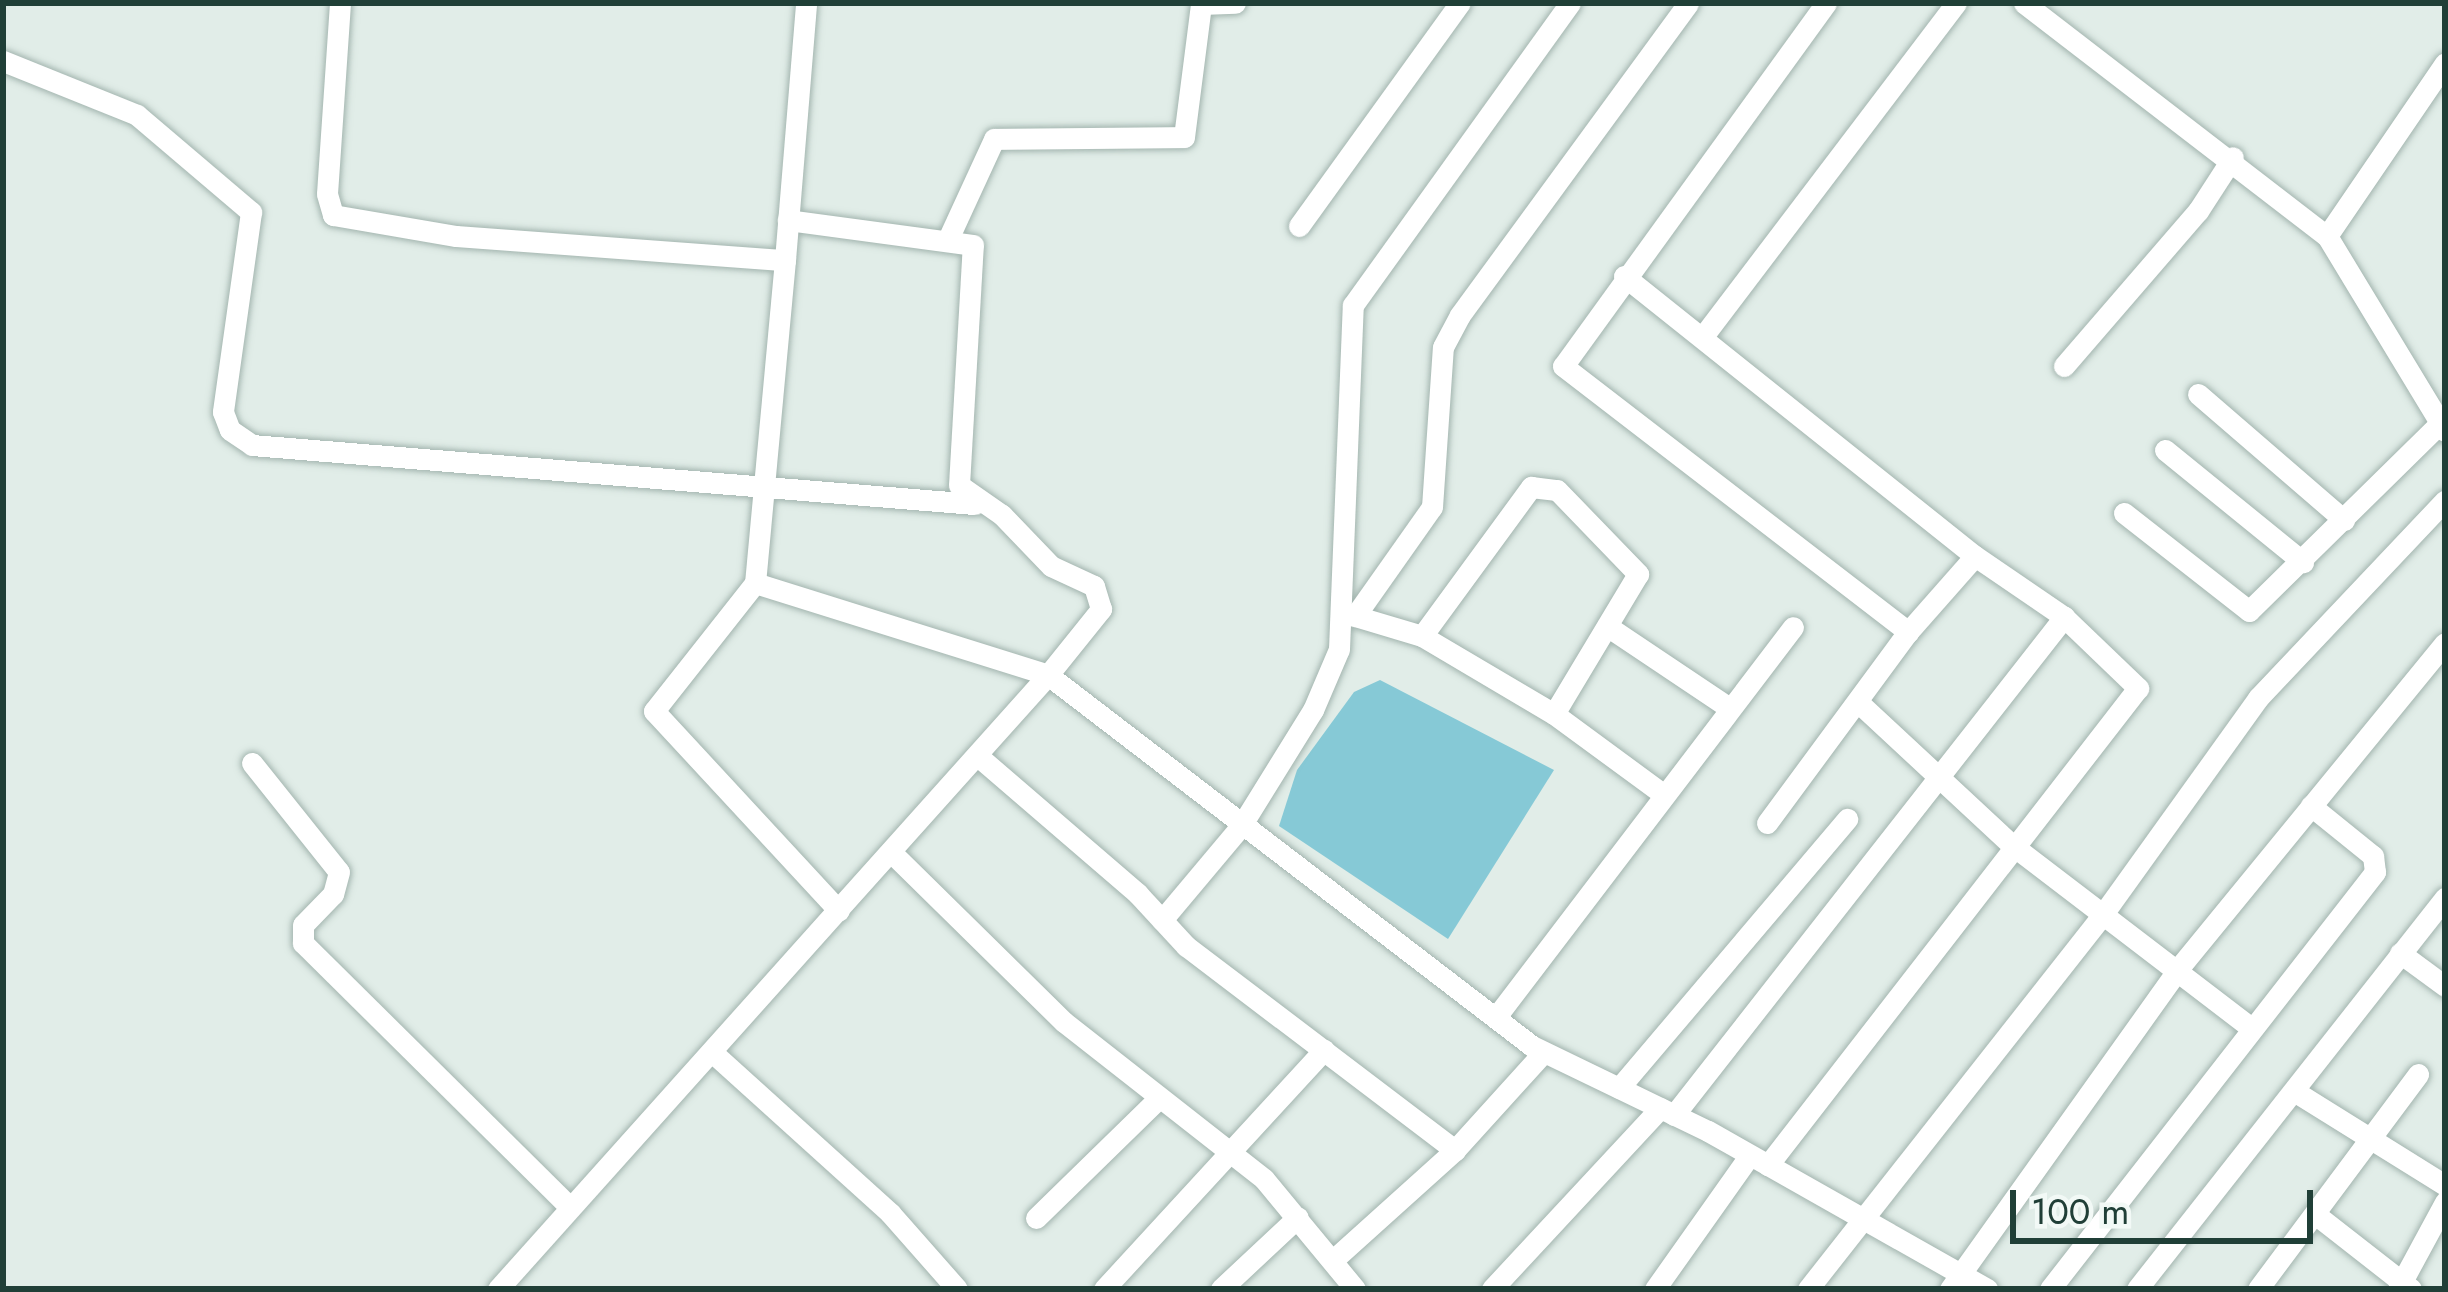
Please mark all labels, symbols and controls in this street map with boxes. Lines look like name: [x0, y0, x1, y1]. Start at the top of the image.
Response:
scale bar: [2016, 1166, 2319, 1240]
text: 100 m: [2031, 1185, 2129, 1237]

